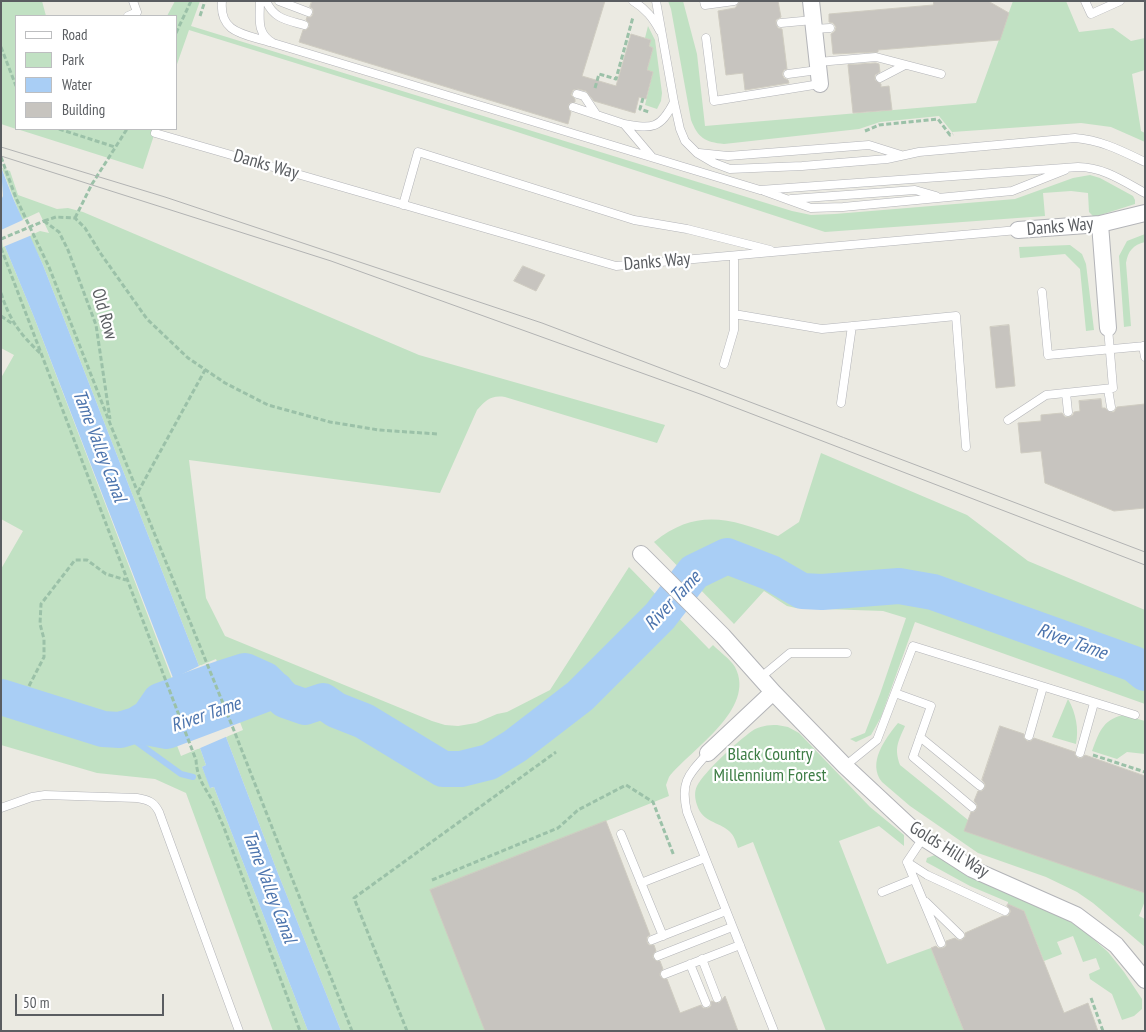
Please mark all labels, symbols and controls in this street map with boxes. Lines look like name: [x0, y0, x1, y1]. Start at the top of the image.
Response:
legend: [15, 15, 178, 130]
text: Road: [62, 25, 88, 44]
text: Park: [62, 50, 84, 69]
text: Water: [62, 75, 92, 94]
text: Building: [62, 100, 105, 119]
street label: Danks Way: [231, 145, 301, 185]
street label: Danks Way: [1026, 213, 1094, 241]
street label: Danks Way: [623, 248, 691, 276]
street label: Old Row: [86, 286, 122, 342]
water label: Tame Valley Canal: [67, 387, 131, 505]
water label: River Tame: [640, 567, 706, 635]
water label: River Tame: [1034, 619, 1110, 665]
water label: River Tame: [168, 692, 244, 738]
park label: Black Country Millennium Forest: [714, 744, 826, 786]
street label: Golds Hill Way: [905, 817, 993, 883]
water label: Tame Valley Canal: [237, 828, 301, 946]
scale bar: [18, 984, 166, 1016]
text: 50 m: [23, 993, 49, 1012]

